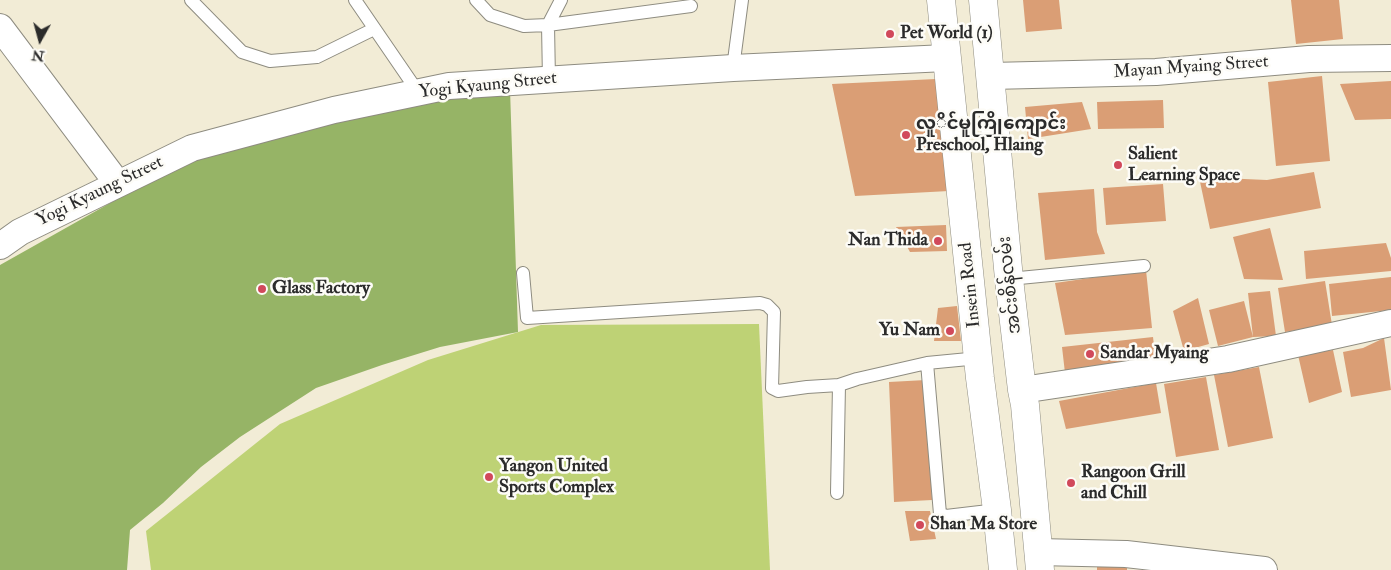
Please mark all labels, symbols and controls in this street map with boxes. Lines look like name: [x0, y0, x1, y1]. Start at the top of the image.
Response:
north arrow: [15, 15, 65, 65]
place label: Pet World (1): [900, 23, 993, 45]
marker: Pet World (1): [884, 28, 896, 40]
text: N: [31, 46, 45, 65]
street label: Mayan Myaing Street: [1113, 52, 1269, 84]
street label: Yogi Kyaung Street: [418, 68, 558, 104]
place label: လှုိင်မူကြိုကျောင်း Preschool, Hlaing: [916, 114, 1066, 156]
marker: လှုိင်မူကြိုကျောင်း Preschool, Hlaing: [900, 129, 912, 141]
place label: Salient Learning Space: [1128, 144, 1240, 186]
street label: Yogi Kyaung Street: [33, 152, 167, 232]
marker: Salient Learning Space: [1112, 159, 1124, 171]
place label: Nan Thida: [848, 230, 928, 252]
marker: Nan Thida: [932, 235, 944, 247]
street label: အင်းစိန်လမ်း: [995, 235, 1027, 335]
street label: Insein Road: [956, 241, 986, 329]
place label: Glass Factory: [272, 278, 370, 300]
marker: Glass Factory: [256, 283, 268, 295]
place label: Yu Nam: [879, 320, 940, 342]
marker: Yu Nam: [944, 325, 956, 337]
place label: Sandar Myaing: [1100, 343, 1209, 365]
marker: Sandar Myaing: [1084, 348, 1096, 360]
place label: Yangon United Sports Complex: [499, 456, 614, 498]
place label: Rangoon Grill and Chill: [1081, 462, 1186, 504]
marker: Yangon United Sports Complex: [483, 471, 495, 483]
marker: Rangoon Grill and Chill: [1065, 477, 1077, 489]
place label: Shan Ma Store: [930, 514, 1037, 536]
marker: Shan Ma Store: [914, 519, 926, 531]

